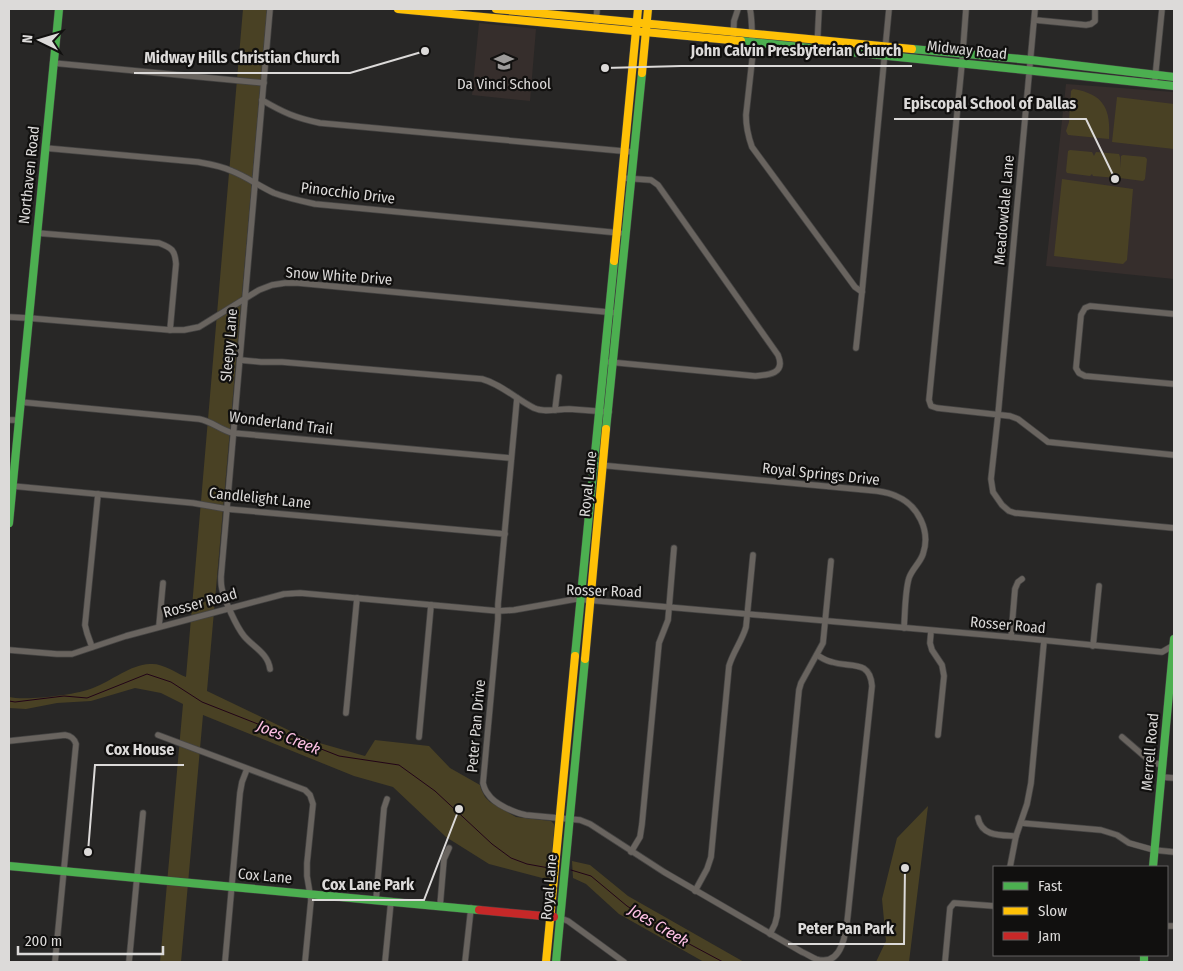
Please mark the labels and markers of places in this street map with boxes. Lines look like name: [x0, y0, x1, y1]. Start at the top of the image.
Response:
callout: John Calvin Presbyterian Church: [681, 35, 912, 66]
callout: Midway Hills Christian Church: [134, 42, 350, 73]
school or university icon: Da Vinci School: [493, 51, 515, 73]
place label: Da Vinci School: [457, 75, 551, 93]
callout: Episcopal School of Dallas: [894, 88, 1086, 119]
callout: Cox House: [95, 734, 184, 765]
callout: Cox Lane Park: [312, 869, 424, 900]
callout: Peter Pan Park: [788, 913, 904, 944]

